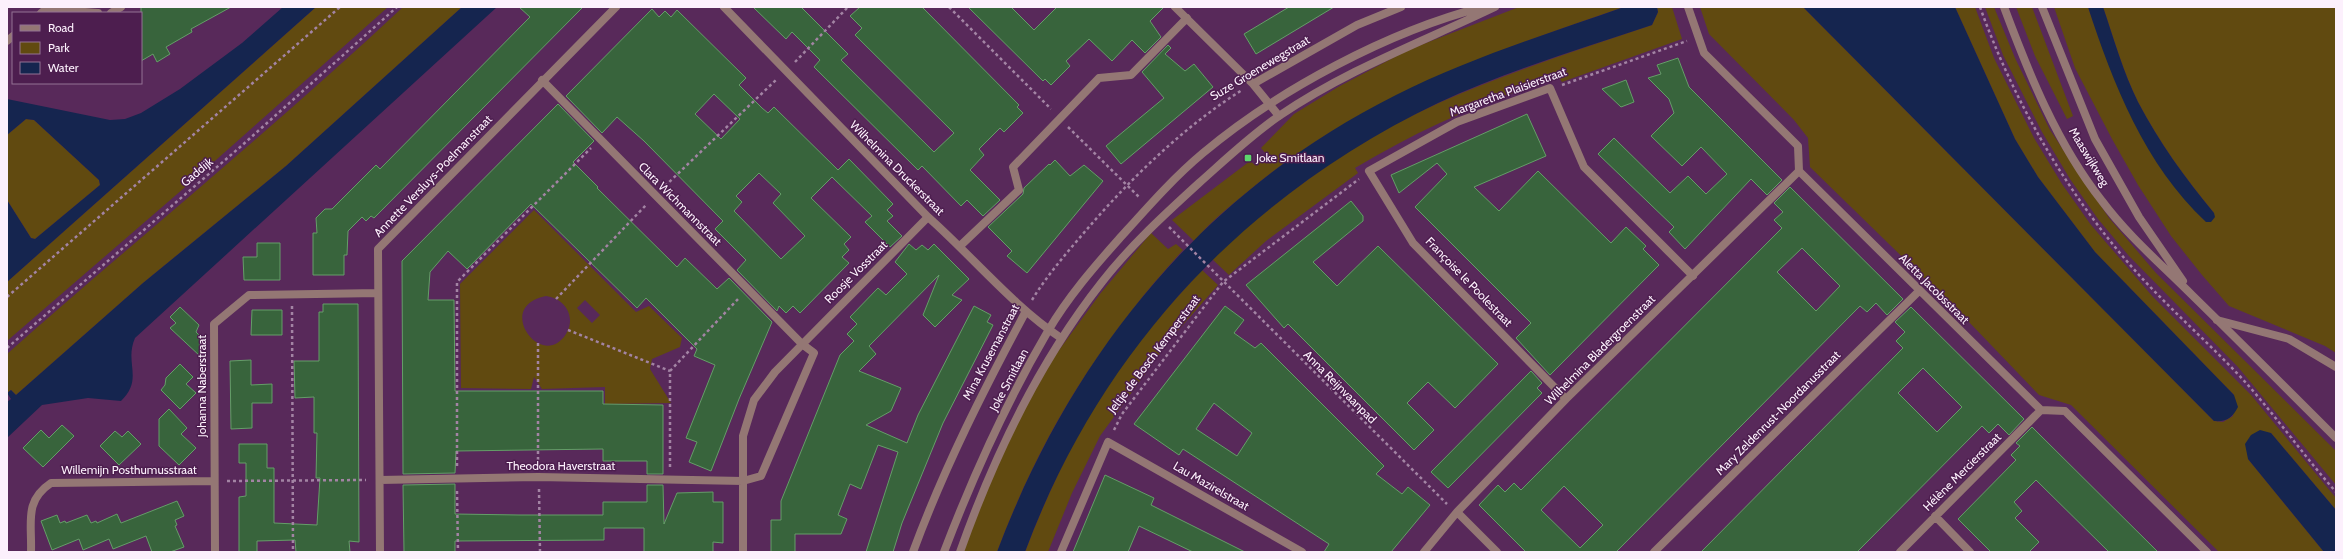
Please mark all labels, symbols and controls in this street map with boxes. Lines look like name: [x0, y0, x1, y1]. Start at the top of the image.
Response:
legend: [12, 12, 142, 84]
text: Road: [48, 20, 74, 35]
street label: Suze Groenewegstraat: [1207, 32, 1312, 103]
text: Park: [48, 40, 70, 55]
text: Water: [48, 60, 79, 75]
street label: Margaretha Plaisierstraat: [1447, 63, 1568, 120]
street label: Annette Versluys-Poelmanstraat: [370, 111, 495, 240]
street label: Wilhelmina Druckerstraat: [847, 117, 948, 218]
street label: Maaswijkweg: [2066, 125, 2113, 190]
place label: Joke Smitlaan: [1255, 150, 1325, 165]
street label: Gaddijk: [177, 153, 216, 189]
marker: Joke Smitlaan: [1243, 153, 1253, 163]
street label: Clara Wichmannstraat: [636, 159, 725, 248]
street label: Françoise le Poolestraat: [1423, 234, 1516, 330]
street label: Roosje Vosstraat: [821, 237, 890, 306]
street label: Aletta Jacobsstraat: [1896, 250, 1973, 327]
street label: Wilhelmina Bladergroenstraat: [1541, 291, 1658, 408]
street label: Jeltje de Bosch Kemperstraat: [1104, 292, 1203, 417]
street label: Mina Krusemanstraat: [959, 301, 1022, 402]
street label: Johanna Naberstraat: [194, 335, 209, 438]
street label: Joke Smitlaan: [985, 346, 1031, 414]
street label: Anna Reijnvaanpad: [1301, 347, 1380, 426]
street label: Mary Zeldenrust-Noordanusstraat: [1712, 347, 1843, 478]
street label: Hélène Mercierstraat: [1919, 429, 2004, 514]
street label: Theodora Haverstraat: [507, 458, 615, 473]
street label: Lau Mazirelstraat: [1171, 458, 1252, 513]
street label: Willemijn Posthumusstraat: [61, 462, 197, 477]

